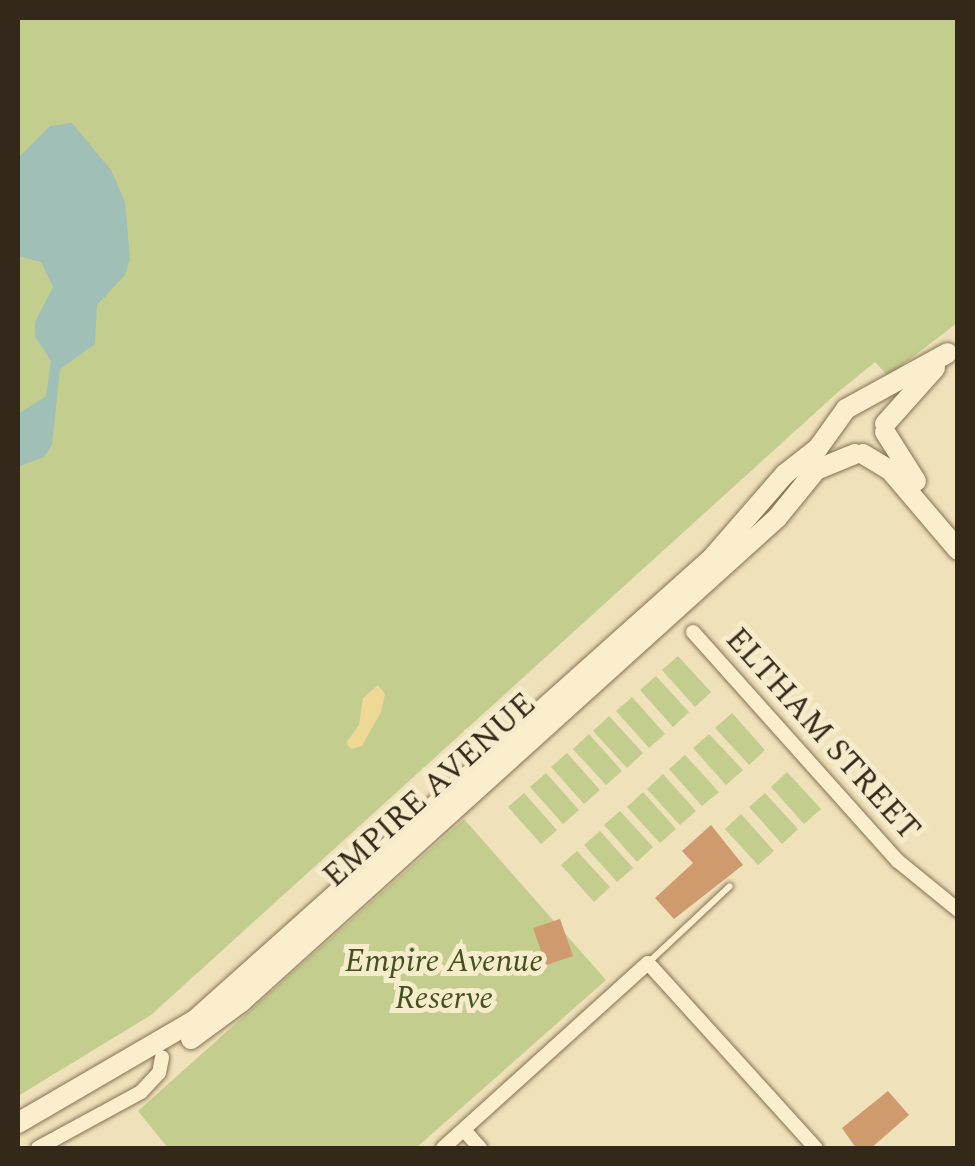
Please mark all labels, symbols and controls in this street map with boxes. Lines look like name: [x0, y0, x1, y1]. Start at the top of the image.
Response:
street label: ELTHAM STREET: [717, 621, 927, 849]
street label: EMPIRE AVENUE: [316, 686, 544, 896]
park label: Empire Avenue Reserve: [345, 944, 543, 1019]

